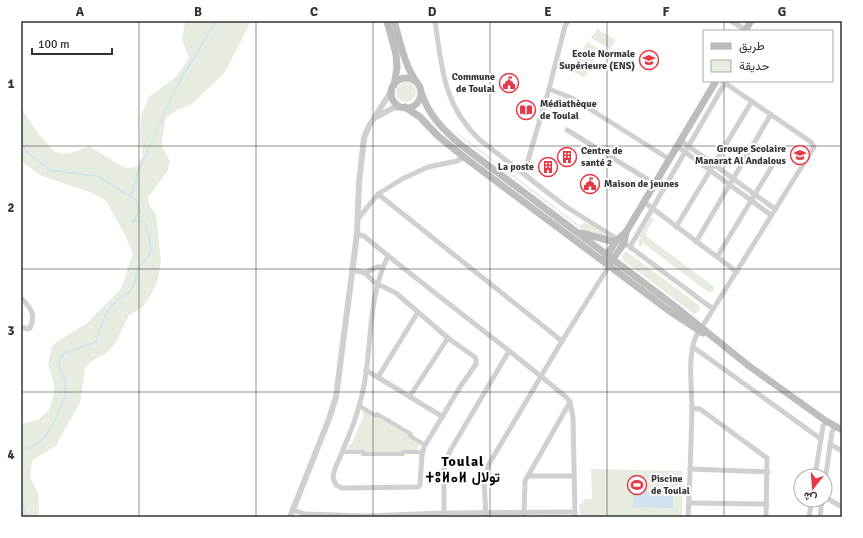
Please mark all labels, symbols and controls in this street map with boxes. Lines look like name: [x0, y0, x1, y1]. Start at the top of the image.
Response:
text: A: [76, 4, 85, 20]
text: B: [194, 4, 202, 20]
text: C: [310, 4, 318, 20]
text: D: [428, 4, 437, 20]
text: E: [544, 4, 552, 20]
text: F: [663, 4, 670, 20]
text: G: [778, 4, 786, 20]
scale bar: [32, 30, 112, 56]
legend: [703, 30, 833, 82]
text: 100 m: [38, 37, 70, 52]
text: طريق: [739, 39, 765, 54]
place label: Ecole Normale Supérieure (ENS): [559, 48, 635, 72]
school or university icon: Ecole Normale Supérieure (ENS): [638, 49, 660, 71]
text: حديقة: [739, 59, 769, 74]
place label: Commune de Toulal: [452, 71, 495, 95]
public building icon: Commune de Toulal: [498, 72, 520, 94]
text: 1: [7, 76, 15, 92]
place label: Médiathèque de Toulal: [540, 98, 597, 122]
library icon: Médiathèque de Toulal: [515, 99, 537, 121]
place label: Groupe Scolaire Manarat Al Andalous: [695, 143, 787, 167]
school or university icon: Groupe Scolaire Manarat Al Andalous: [789, 144, 811, 166]
place label: Centre de santé 2: [581, 145, 623, 169]
building icon: Centre de santé 2: [556, 146, 578, 168]
building icon: La poste: [537, 156, 559, 178]
place label: La poste: [498, 161, 534, 173]
public building icon: Maison de jeunes: [579, 173, 601, 195]
place label: Maison de jeunes: [604, 178, 679, 190]
text: 2: [7, 200, 15, 216]
text: 3: [7, 323, 15, 339]
text: 4: [7, 447, 15, 463]
district label: Toulal ⵜⵓⵍⴰⵍ تولال: [426, 453, 501, 486]
north arrow: [793, 468, 833, 508]
place label: Piscine de Toulal: [651, 473, 690, 497]
sports icon: Piscine de Toulal: [626, 474, 648, 496]
text: ش: [802, 489, 818, 505]

